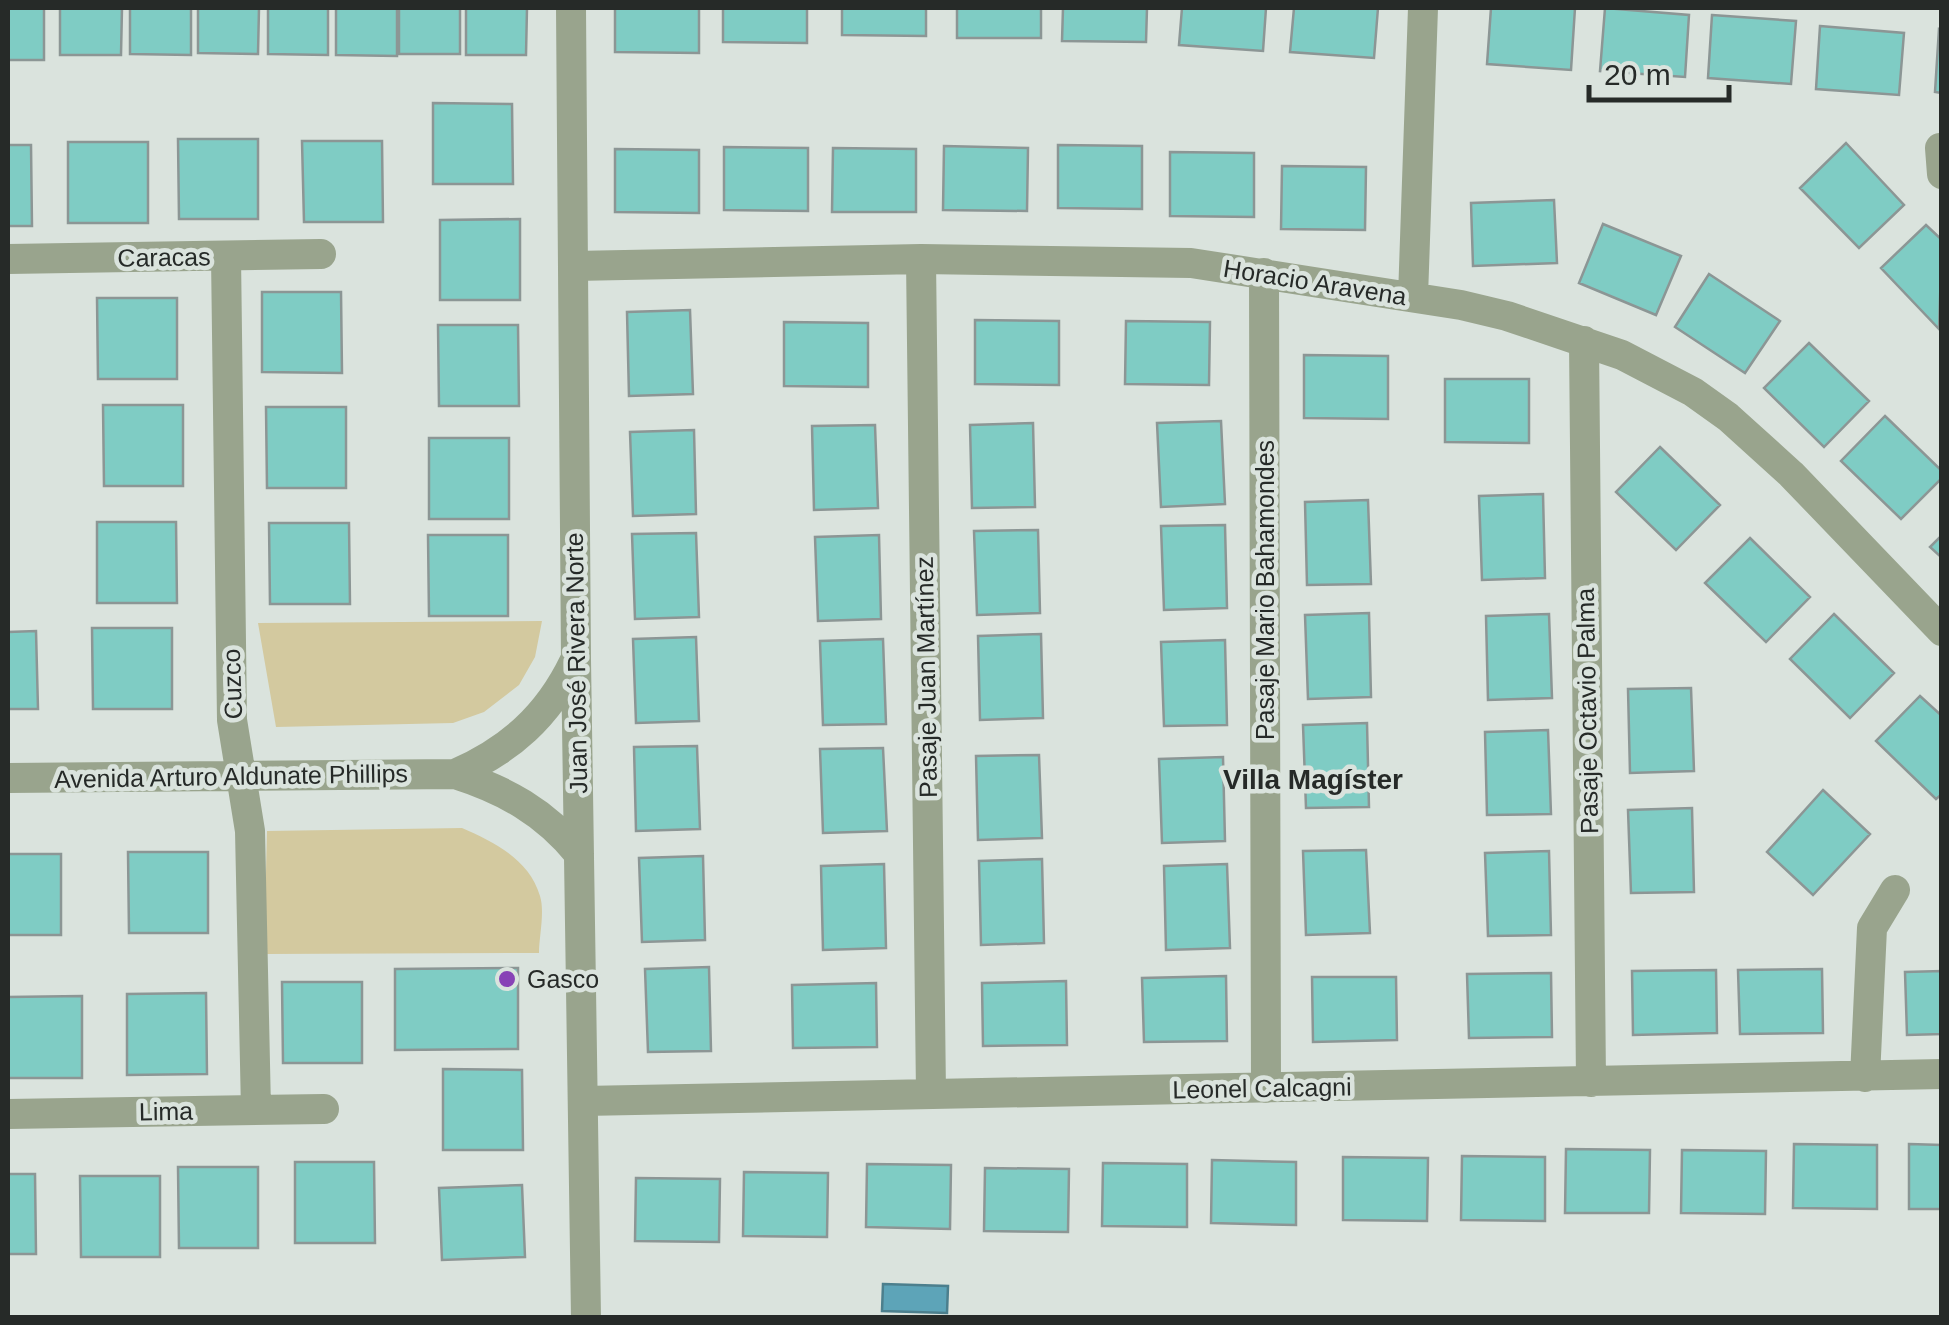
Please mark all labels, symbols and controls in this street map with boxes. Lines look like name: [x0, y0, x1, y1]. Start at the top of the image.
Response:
scale bar: [1589, 40, 1729, 102]
text: 20 m: [1604, 58, 1671, 91]
street label: Caracas: [117, 242, 211, 272]
street label: Horacio Aravena: [1222, 254, 1409, 310]
street label: Pasaje Mario Bahamondes: [1251, 440, 1279, 740]
street label: Juan José Rivera Norte: [560, 532, 592, 794]
street label: Pasaje Juan Martínez: [910, 556, 942, 798]
street label: Pasaje Octavio Palma: [1571, 588, 1603, 834]
street label: Cuzco: [217, 648, 247, 720]
street label: Avenida Arturo Aldunate Phillips: [54, 759, 408, 793]
district label: Villa Magíster: [1223, 764, 1403, 795]
place label: Gasco: [527, 965, 599, 993]
marker: Gasco: [496, 968, 518, 990]
street label: Leonel Calcagni: [1172, 1072, 1352, 1104]
street label: Lima: [139, 1097, 193, 1125]

